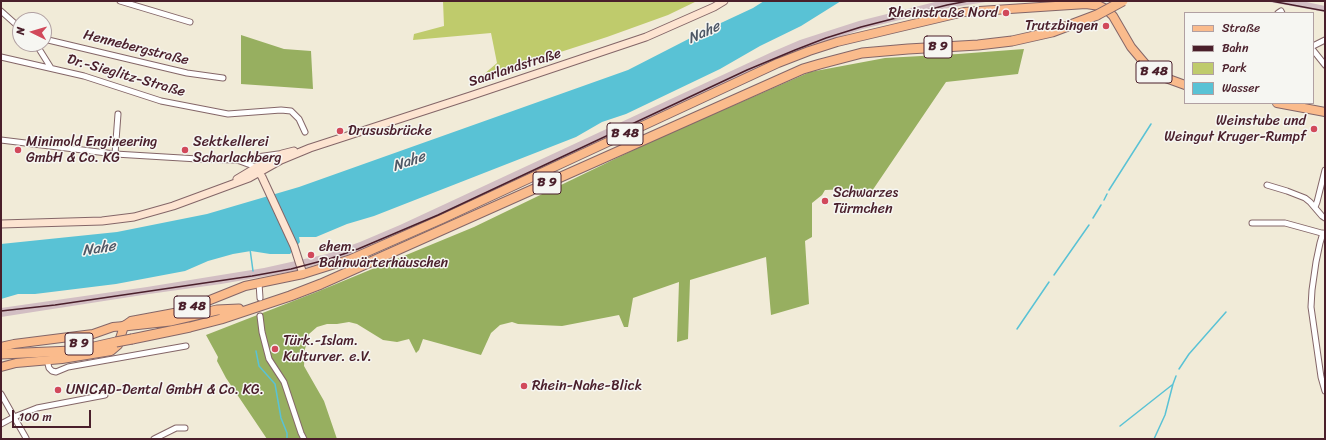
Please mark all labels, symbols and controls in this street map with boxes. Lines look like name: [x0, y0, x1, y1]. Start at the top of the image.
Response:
place label: Rheinstraße Nord: [889, 5, 998, 21]
marker: Rheinstraße Nord: [1001, 8, 1011, 18]
north arrow: [12, 12, 52, 52]
legend: [1184, 12, 1314, 104]
text: Straße: [1222, 17, 1260, 39]
water label: Nahe: [685, 18, 723, 48]
place label: Trutzbingen: [1025, 18, 1098, 34]
marker: Trutzbingen: [1101, 21, 1111, 31]
text: N: [11, 26, 30, 36]
street label: Hennebergstraße: [82, 27, 190, 69]
road number: B 9: [924, 36, 952, 58]
text: Bahn: [1222, 37, 1248, 59]
street label: Saarlandstraße: [467, 45, 563, 91]
street label: Dr.-Sieglitz-Straße: [65, 51, 187, 101]
text: Park: [1222, 57, 1247, 79]
road number: B 48: [1136, 61, 1172, 83]
text: Wasser: [1222, 77, 1259, 99]
place label: Weinstube und Weingut Kruger-Rumpf: [1164, 113, 1306, 146]
place label: Drususbrücke: [348, 123, 432, 139]
road number: B 48: [607, 123, 643, 145]
marker: Weinstube und Weingut Kruger-Rumpf: [1309, 124, 1319, 134]
marker: Drususbrücke: [335, 126, 345, 136]
place label: Minimold Engineering GmbH & Co. KG: [26, 134, 157, 166]
place label: Sektkellerei Scharlachberg: [193, 134, 281, 166]
marker: Minimold Engineering GmbH & Co. KG: [13, 145, 23, 155]
marker: Sektkellerei Scharlachberg: [180, 145, 190, 155]
water label: Nahe: [390, 148, 428, 176]
road number: B 9: [533, 172, 561, 194]
place label: Schwarzes Türmchen: [833, 185, 898, 218]
marker: Schwarzes Türmchen: [820, 196, 830, 206]
water label: Nahe: [81, 237, 117, 261]
place label: ehem. Bahnwärterhäuschen: [319, 239, 448, 272]
marker: ehem. Bahnwärterhäuschen: [306, 250, 316, 260]
road number: B 48: [174, 296, 210, 318]
road number: B 9: [65, 333, 93, 355]
place label: Türk.-Islam. Kulturver. e.V.: [283, 333, 372, 366]
marker: Türk.-Islam. Kulturver. e.V.: [270, 344, 280, 354]
place label: Rhein-Nahe-Blick: [532, 378, 642, 394]
marker: Rhein-Nahe-Blick: [519, 381, 529, 391]
place label: UNICAD-Dental GmbH & Co. KG.: [66, 382, 264, 398]
marker: UNICAD-Dental GmbH & Co. KG.: [53, 385, 63, 395]
scale bar: [14, 402, 93, 428]
text: 100 m: [19, 406, 52, 428]

